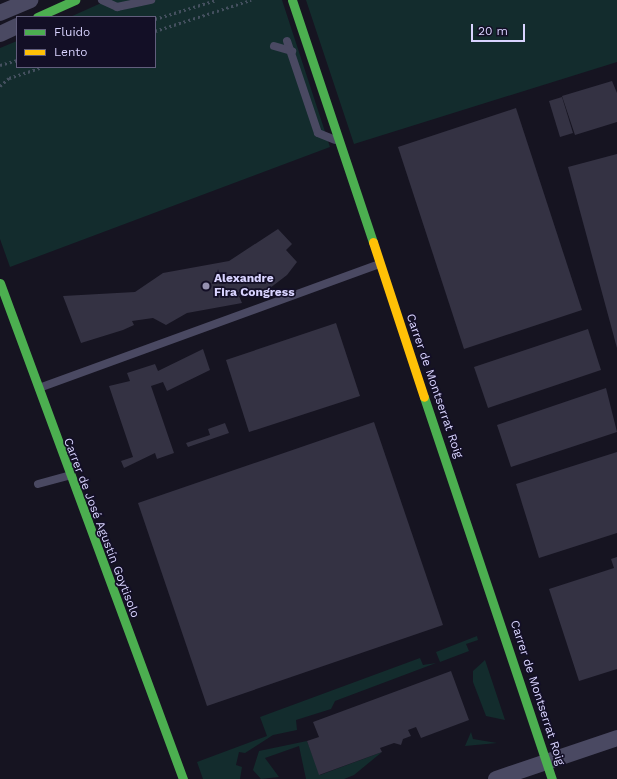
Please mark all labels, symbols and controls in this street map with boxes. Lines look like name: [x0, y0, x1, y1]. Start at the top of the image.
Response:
legend: [16, 16, 156, 68]
scale bar: [473, 16, 527, 42]
text: 20 m: [478, 24, 508, 38]
text: Fluido: [54, 25, 90, 39]
text: Lento: [54, 45, 88, 59]
place label: Alexandre Fira Congress: [214, 272, 295, 300]
marker: Alexandre Fira Congress: [201, 281, 211, 291]
street label: Carrer de Montserrat Roig: [402, 312, 466, 460]
street label: Carrer de José Agustín Goytisolo: [60, 436, 142, 620]
street label: Carrer de Montserrat Roig: [507, 619, 567, 767]

